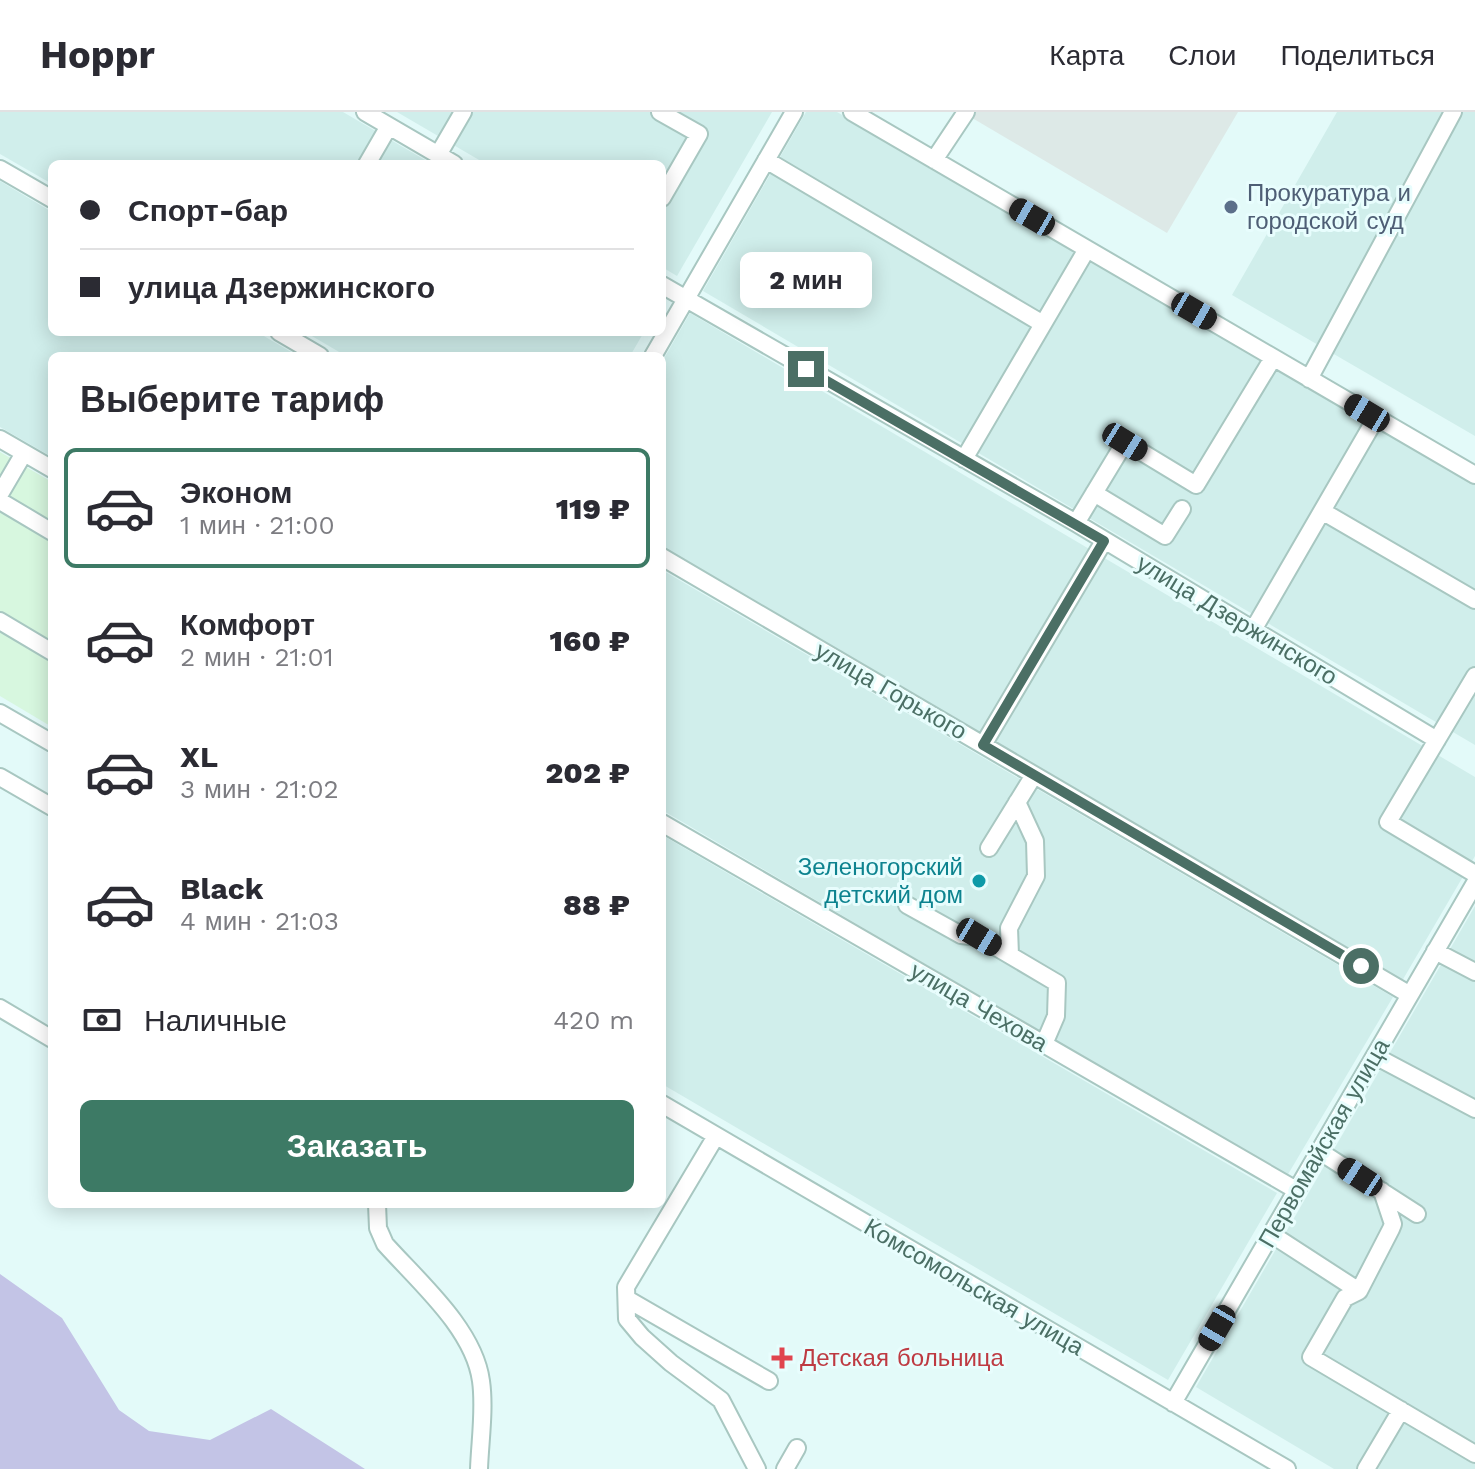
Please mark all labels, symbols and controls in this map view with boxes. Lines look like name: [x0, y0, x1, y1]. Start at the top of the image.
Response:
text: Hoppr: [40, 33, 155, 77]
text: Карта: [1049, 39, 1124, 72]
text: Слои: [1168, 39, 1236, 72]
text: Поделиться: [1280, 39, 1435, 72]
place label: Прокуратура и городской суд: [1247, 179, 1411, 235]
text: Спорт-бар: [128, 193, 288, 228]
car: [1005, 195, 1059, 239]
marker: Прокуратура и городской суд: [1222, 198, 1240, 216]
callout: 2 мин: [740, 253, 872, 309]
text: 2 мин: [769, 265, 843, 295]
text: улица Дзержинского: [128, 270, 435, 305]
car: [1167, 289, 1221, 333]
route end: [788, 351, 824, 387]
text: Выберите тариф: [80, 379, 384, 421]
car: [1340, 390, 1394, 436]
car: [1098, 419, 1152, 465]
icon: car: [84, 472, 156, 544]
text: Эконом: [180, 475, 293, 510]
text: 119 ₽: [556, 491, 630, 526]
text: 1 мин · 21:00: [180, 510, 335, 540]
street label: улица Дзержинского: [1132, 549, 1342, 691]
icon: car: [84, 604, 156, 676]
text: Комфорт: [180, 607, 315, 642]
text: 160 ₽: [549, 623, 630, 658]
street label: улица Горького: [810, 636, 972, 746]
text: 2 мин · 21:01: [180, 642, 334, 672]
icon: car: [84, 736, 156, 808]
text: XL: [180, 739, 218, 774]
text: 202 ₽: [545, 755, 630, 790]
text: 3 мин · 21:02: [180, 774, 339, 804]
place label: Зеленогорский детский дом: [798, 853, 963, 909]
icon: car: [84, 868, 156, 940]
text: Black: [180, 871, 264, 906]
marker: Зеленогорский детский дом: [970, 872, 988, 890]
text: 88 ₽: [563, 887, 630, 922]
text: 4 мин · 21:03: [180, 906, 339, 936]
car: [952, 914, 1006, 960]
route start: [1343, 948, 1379, 984]
street label: улица Чехова: [905, 956, 1053, 1058]
icon: cash: [80, 998, 124, 1042]
text: Наличные: [144, 1003, 287, 1038]
text: 420 m: [553, 1005, 634, 1035]
street label: Первомайская улица: [1253, 1033, 1396, 1252]
button: Заказать: [80, 1100, 634, 1192]
car: [1333, 1154, 1387, 1200]
street label: Комсомольская улица: [859, 1213, 1089, 1362]
car: [1195, 1301, 1239, 1355]
place label: Детская больница: [800, 1344, 1005, 1372]
marker: Детская больница: [771, 1347, 793, 1369]

